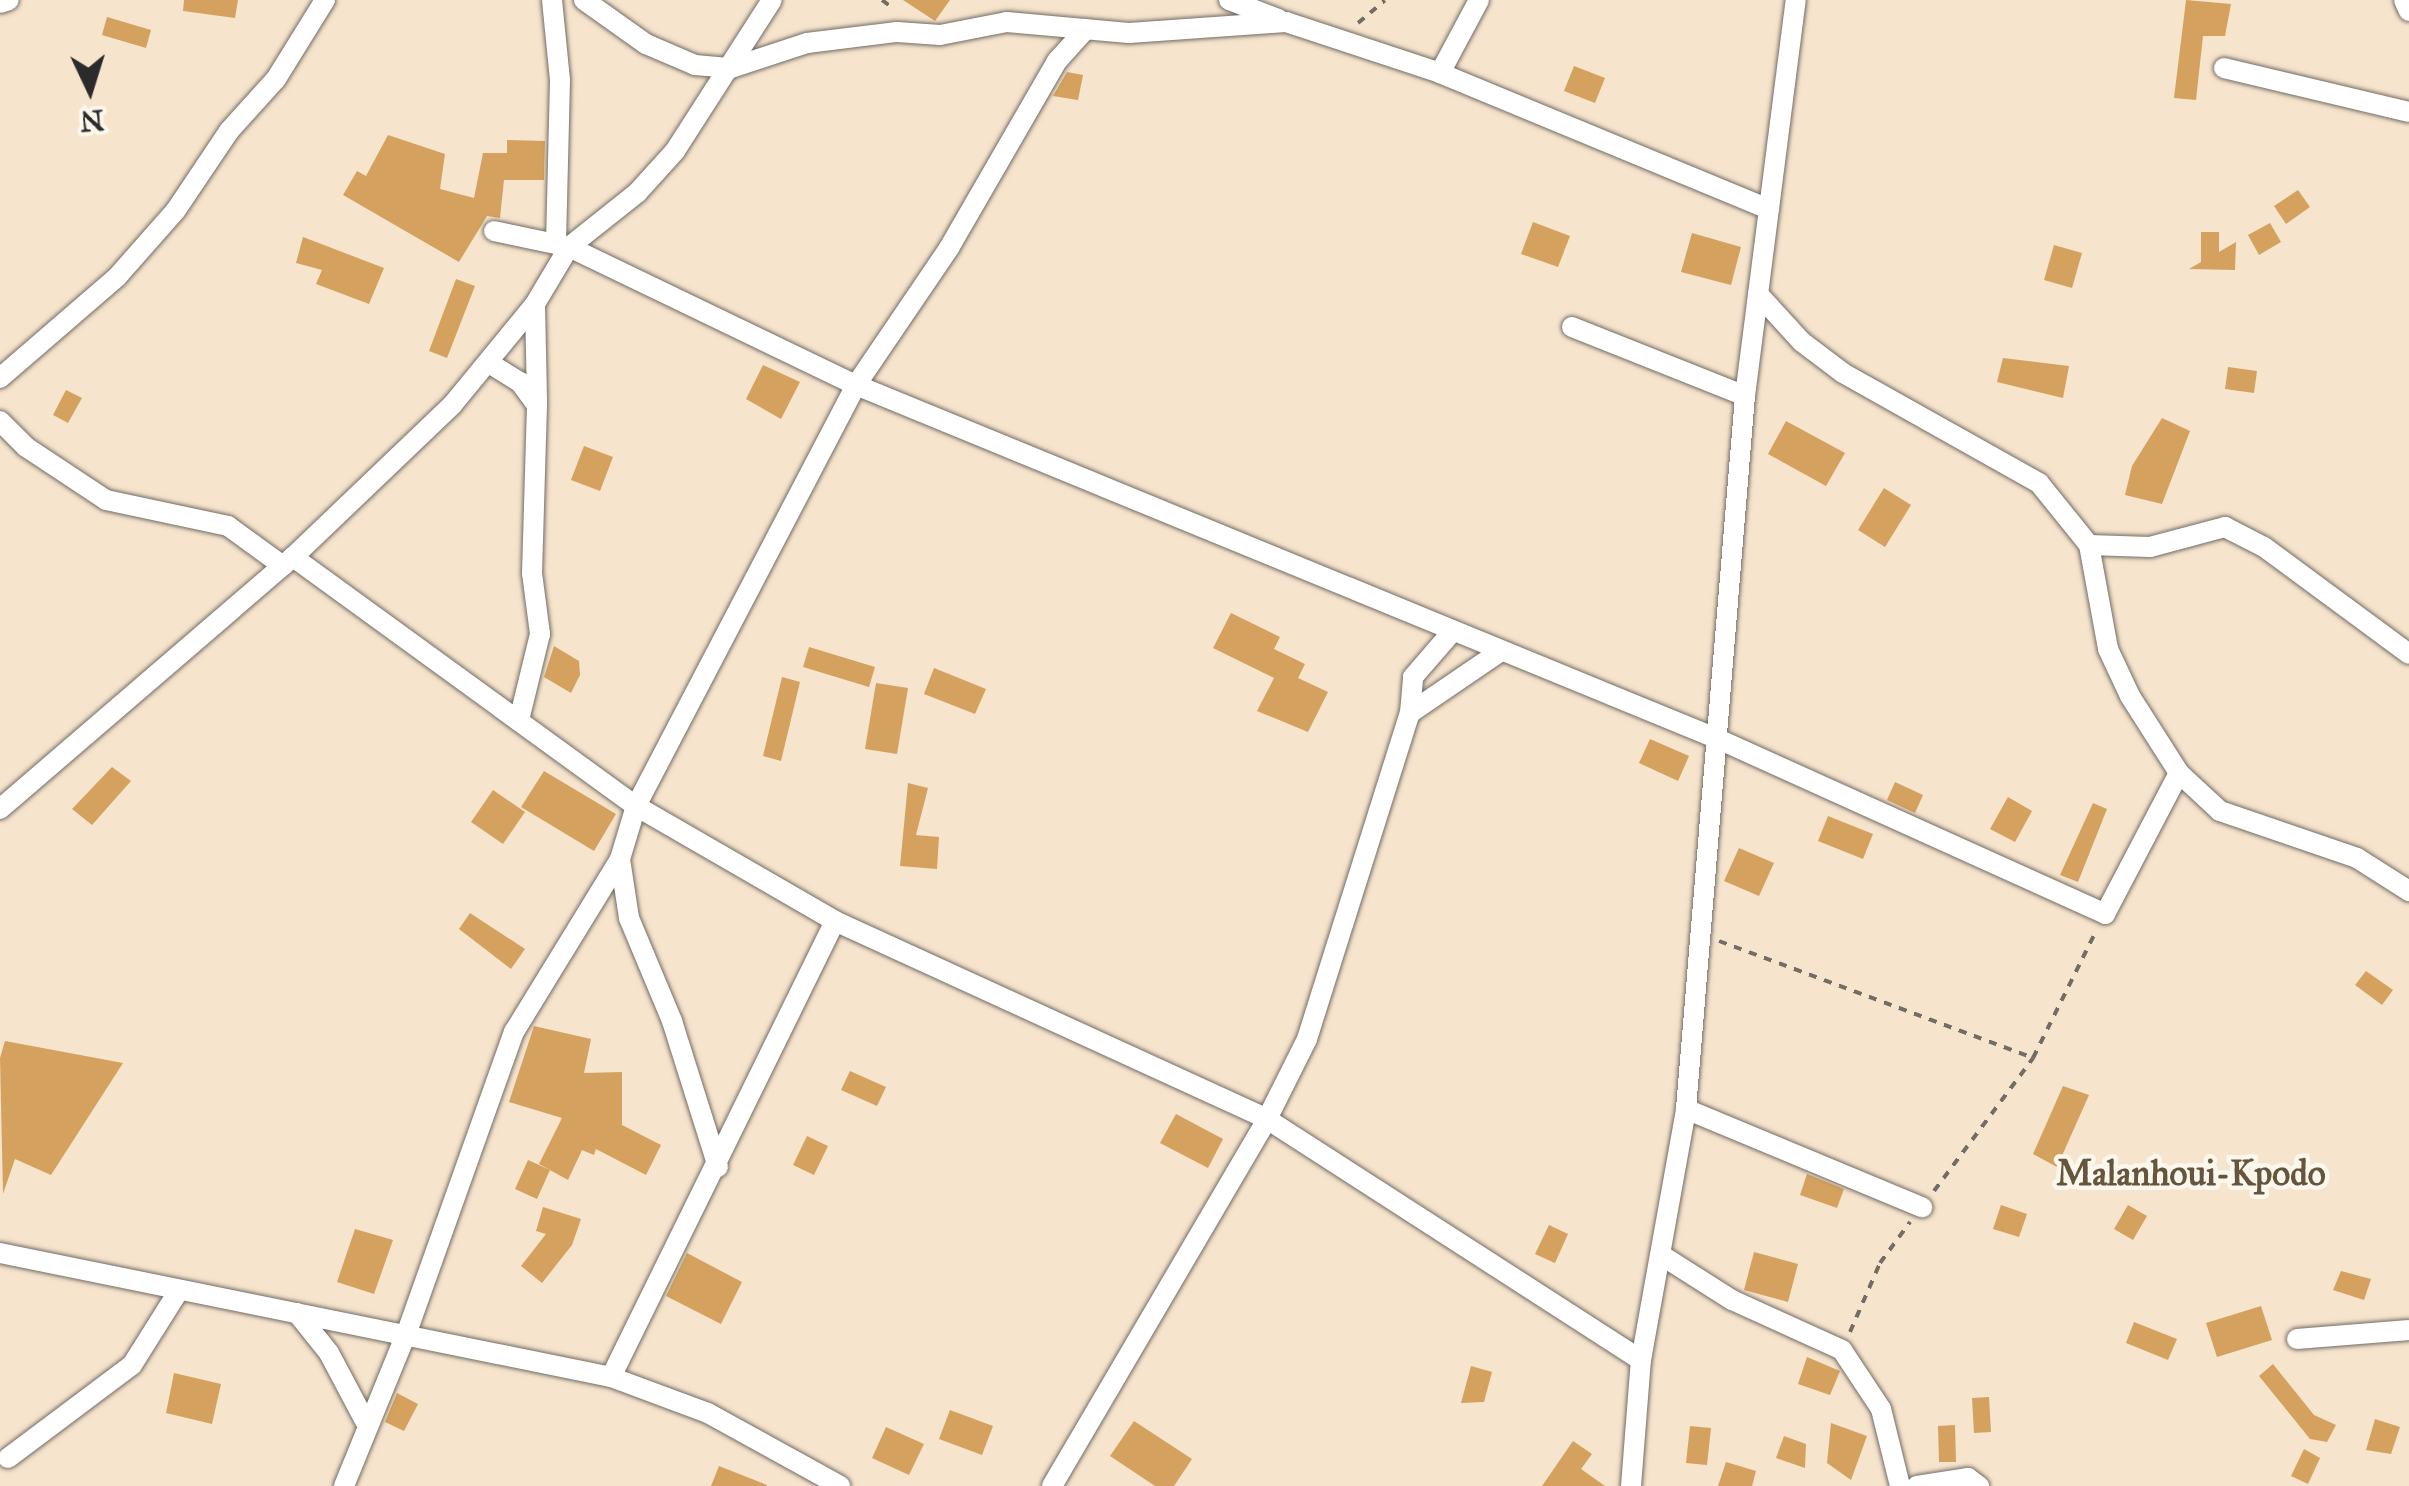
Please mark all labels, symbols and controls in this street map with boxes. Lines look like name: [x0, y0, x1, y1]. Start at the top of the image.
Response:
north arrow: [40, 40, 140, 140]
text: N: [79, 102, 105, 139]
district label: Malanhoui-Kpodo: [2056, 1153, 2326, 1195]

